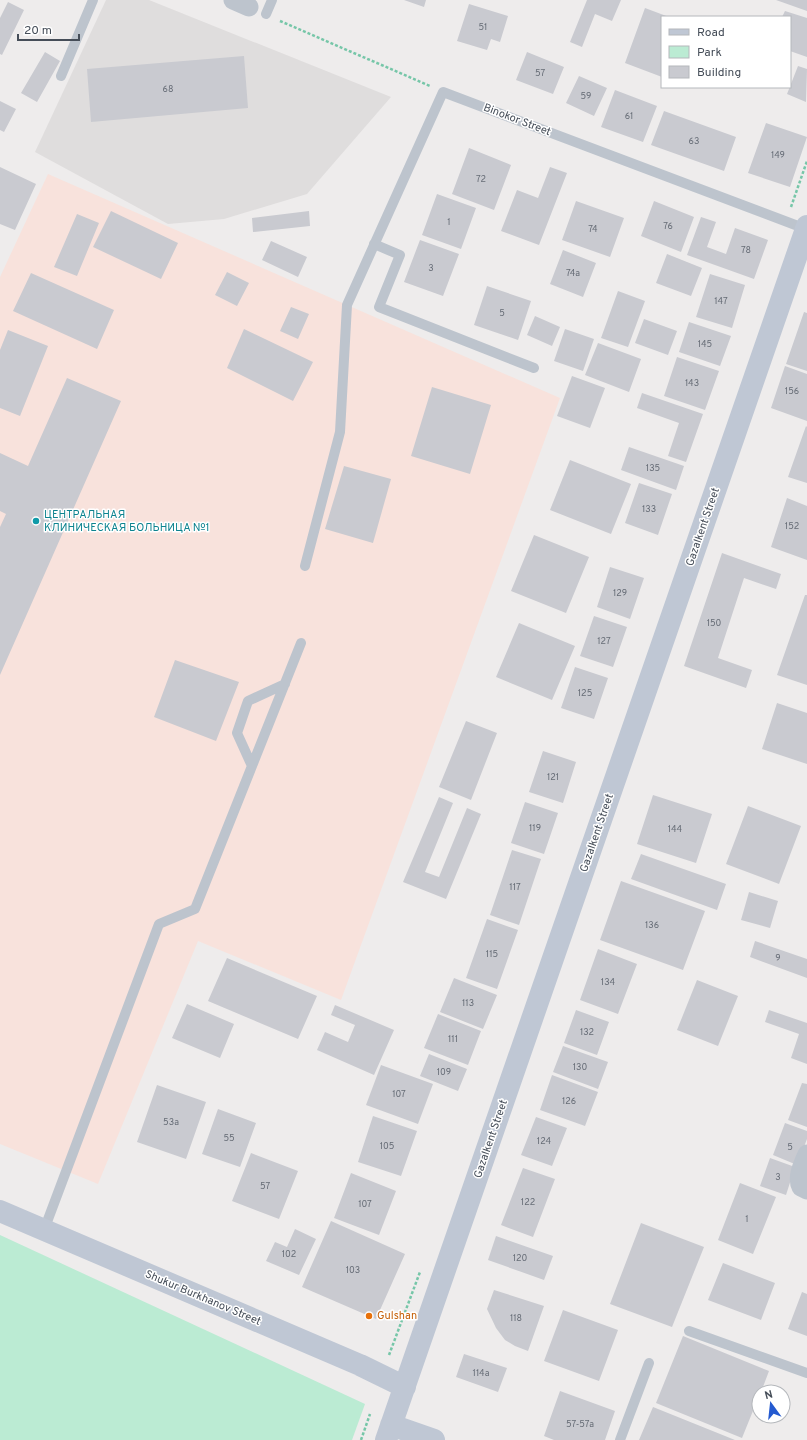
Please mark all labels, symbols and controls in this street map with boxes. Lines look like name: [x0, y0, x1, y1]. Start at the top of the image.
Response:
scale bar: [18, 16, 79, 42]
legend: [661, 16, 791, 88]
house number: 51: [479, 22, 487, 33]
text: 20 m: [24, 23, 52, 39]
text: Road: [697, 25, 725, 41]
text: Park: [697, 45, 722, 61]
text: Building: [697, 65, 741, 81]
house number: 57: [535, 68, 545, 79]
house number: 68: [163, 84, 173, 95]
house number: 59: [581, 91, 591, 102]
street label: Binokor Street: [481, 101, 553, 139]
house number: 61: [625, 111, 633, 122]
house number: 63: [689, 136, 699, 147]
house number: 149: [771, 150, 785, 161]
house number: 72: [476, 174, 486, 185]
house number: 1: [447, 217, 451, 228]
house number: 76: [663, 221, 673, 232]
house number: 74: [588, 224, 598, 235]
house number: 78: [741, 245, 751, 256]
house number: 3: [428, 263, 434, 274]
house number: 74а: [566, 268, 580, 279]
house number: 147: [714, 296, 728, 307]
house number: 5: [499, 308, 505, 319]
house number: 145: [698, 339, 712, 350]
house number: 143: [685, 378, 699, 389]
house number: 156: [785, 386, 799, 397]
house number: 135: [646, 463, 660, 474]
street label: Gazalkent Street: [683, 486, 723, 568]
house number: 133: [642, 504, 656, 515]
place label: ЦЕНТРАЛЬНАЯ КЛИНИЧЕСКАЯ БОЛЬНИЦА №1: [44, 508, 210, 535]
marker: ЦЕНТРАЛЬНАЯ КЛИНИЧЕСКАЯ БОЛЬНИЦА №1: [31, 516, 41, 526]
house number: 152: [785, 521, 799, 532]
house number: 129: [613, 588, 627, 599]
house number: 150: [707, 618, 722, 629]
house number: 127: [597, 636, 611, 647]
house number: 125: [578, 688, 592, 699]
house number: 121: [547, 772, 559, 783]
street label: Gazalkent Street: [577, 792, 617, 874]
house number: 119: [529, 823, 541, 834]
house number: 144: [668, 824, 683, 835]
house number: 117: [509, 882, 521, 893]
house number: 136: [645, 920, 659, 931]
house number: 115: [486, 949, 498, 960]
house number: 9: [775, 953, 781, 964]
house number: 134: [601, 977, 616, 988]
house number: 113: [462, 998, 474, 1009]
house number: 132: [580, 1027, 594, 1038]
house number: 111: [448, 1034, 458, 1045]
house number: 130: [573, 1062, 587, 1073]
house number: 109: [437, 1067, 451, 1078]
house number: 107: [392, 1089, 406, 1100]
house number: 126: [562, 1096, 576, 1107]
street label: Gazalkent Street: [471, 1098, 511, 1180]
house number: 53а: [163, 1117, 179, 1128]
house number: 55: [223, 1133, 235, 1144]
house number: 124: [537, 1136, 552, 1147]
house number: 105: [380, 1141, 394, 1152]
house number: 5: [787, 1142, 793, 1153]
house number: 3: [775, 1172, 781, 1183]
house number: 57: [260, 1181, 270, 1192]
house number: 122: [521, 1197, 535, 1208]
house number: 107: [358, 1199, 372, 1210]
house number: 1: [745, 1214, 749, 1225]
house number: 102: [282, 1249, 296, 1260]
house number: 120: [513, 1253, 528, 1264]
house number: 103: [346, 1265, 360, 1276]
street label: Shukur Burkhanov Street: [143, 1267, 263, 1329]
place label: Gulshan: [377, 1309, 417, 1323]
marker: Gulshan: [364, 1311, 374, 1321]
house number: 118: [510, 1313, 522, 1324]
house number: 114а: [473, 1368, 490, 1379]
north arrow: [751, 1384, 791, 1424]
text: N: [763, 1388, 774, 1403]
house number: 57-57а: [566, 1419, 594, 1430]

